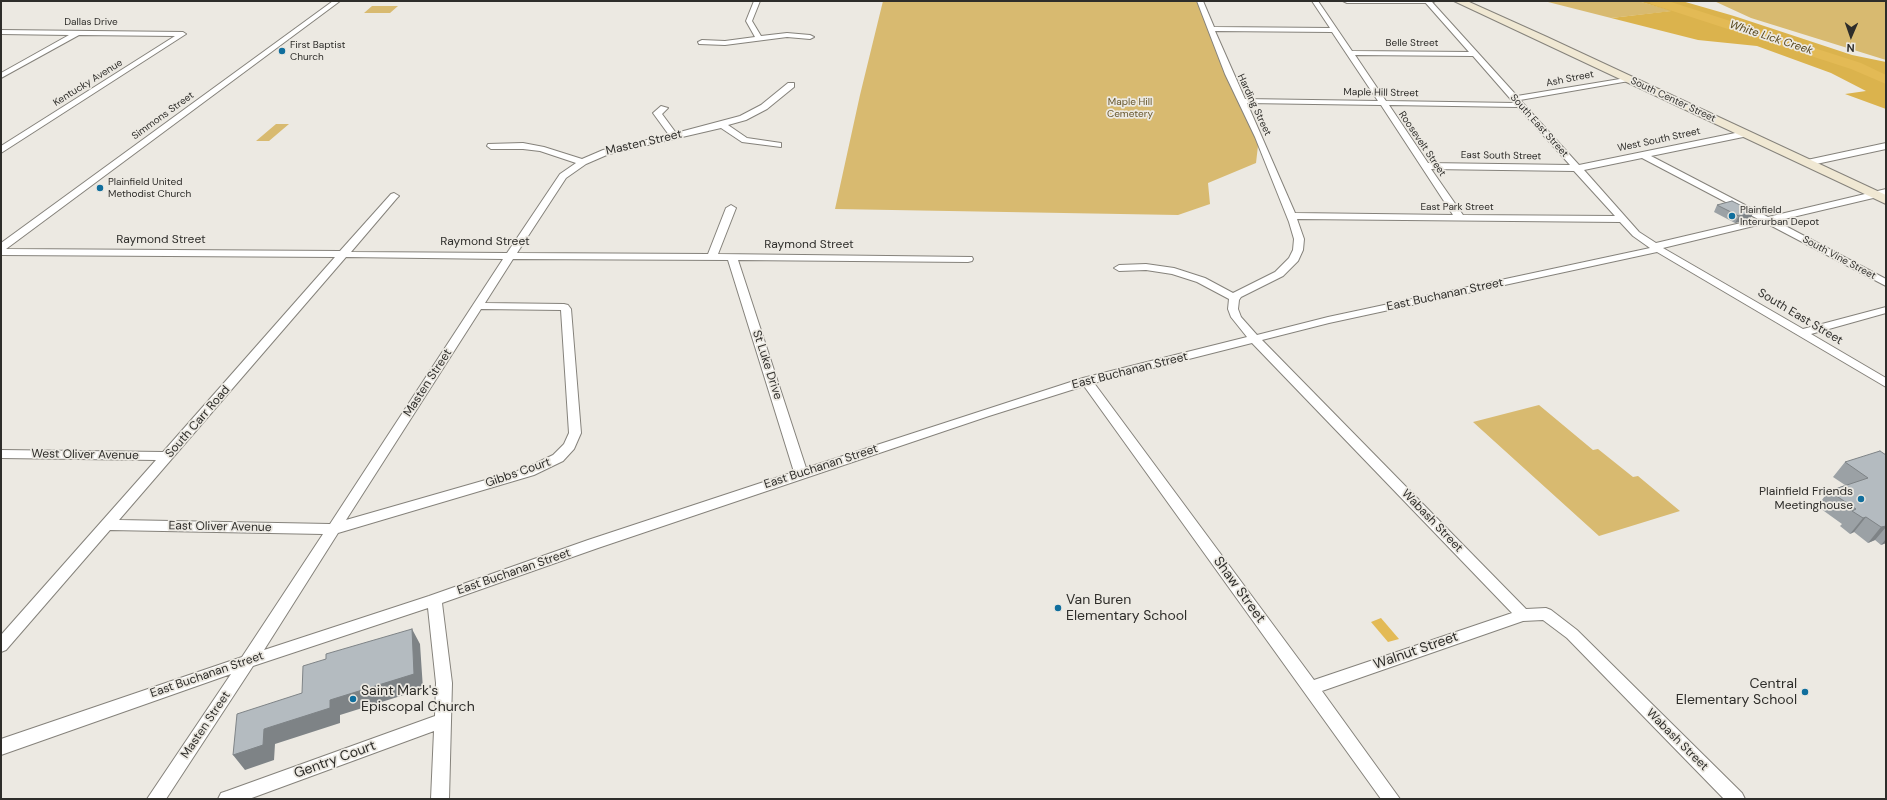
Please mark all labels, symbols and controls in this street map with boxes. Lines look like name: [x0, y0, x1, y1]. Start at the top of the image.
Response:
street label: Dallas Drive: [64, 16, 118, 28]
north arrow: [1831, 16, 1871, 56]
water label: White Lick Creek: [1728, 18, 1814, 58]
street label: Belle Street: [1386, 37, 1438, 49]
place label: First Baptist Church: [290, 39, 345, 62]
text: N: [1846, 41, 1855, 55]
marker: First Baptist Church: [277, 46, 287, 56]
street label: Kentucky Avenue: [51, 57, 125, 109]
street label: Ash Street: [1545, 68, 1595, 90]
street label: Harding Street: [1234, 72, 1274, 138]
street label: South Center Street: [1629, 75, 1717, 125]
street label: Maple Hill Street: [1343, 86, 1419, 100]
street label: Simmons Street: [130, 89, 196, 143]
street label: South East Street: [1508, 92, 1570, 160]
park label: Maple Hill Cemetery: [1107, 96, 1153, 120]
street label: Roosevelt Street: [1396, 109, 1448, 179]
street label: West South Street: [1616, 125, 1702, 155]
street label: Masten Street: [604, 127, 684, 159]
street label: East South Street: [1461, 149, 1541, 163]
place label: Plainfield United Methodist Church: [108, 176, 191, 200]
marker: Plainfield United Methodist Church: [95, 183, 105, 193]
street label: East Park Street: [1420, 201, 1494, 213]
place label: Plainfield Interurban Depot: [1740, 204, 1819, 228]
marker: Plainfield Interurban Depot: [1727, 211, 1737, 221]
street label: Raymond Street: [116, 233, 206, 247]
street label: South Vine Street: [1800, 234, 1878, 282]
street label: Raymond Street: [440, 235, 530, 249]
street label: Raymond Street: [764, 238, 854, 252]
street label: East Buchanan Street: [1385, 276, 1505, 314]
street label: South East Street: [1755, 286, 1845, 348]
street label: St Luke Drive: [749, 328, 785, 402]
street label: Masten Street: [401, 346, 455, 420]
street label: East Buchanan Street: [1071, 350, 1189, 392]
street label: South Carr Road: [163, 383, 233, 461]
street label: East Buchanan Street: [762, 442, 880, 492]
street label: West Oliver Avenue: [31, 447, 139, 463]
street label: Gibbs Court: [484, 455, 552, 491]
place label: Plainfield Friends Meetinghouse: [1759, 485, 1853, 513]
street label: Wabash Street: [1398, 487, 1466, 555]
marker: Plainfield Friends Meetinghouse: [1856, 494, 1866, 504]
street label: East Oliver Avenue: [168, 519, 272, 535]
street label: East Buchanan Street: [455, 546, 573, 598]
street label: Shaw Street: [1209, 554, 1269, 626]
place label: Van Buren Elementary School: [1066, 592, 1187, 624]
marker: Van Buren Elementary School: [1053, 603, 1063, 613]
street label: Walnut Street: [1371, 629, 1461, 673]
street label: East Buchanan Street: [148, 649, 266, 701]
place label: Central Elementary School: [1676, 676, 1797, 708]
place label: Saint Mark's Episcopal Church: [361, 683, 475, 716]
marker: Central Elementary School: [1800, 687, 1810, 697]
street label: Masten Street: [178, 689, 234, 761]
marker: Saint Mark's Episcopal Church: [348, 694, 358, 704]
street label: Wabash Street: [1643, 706, 1711, 774]
street label: Gentry Court: [292, 737, 378, 783]

